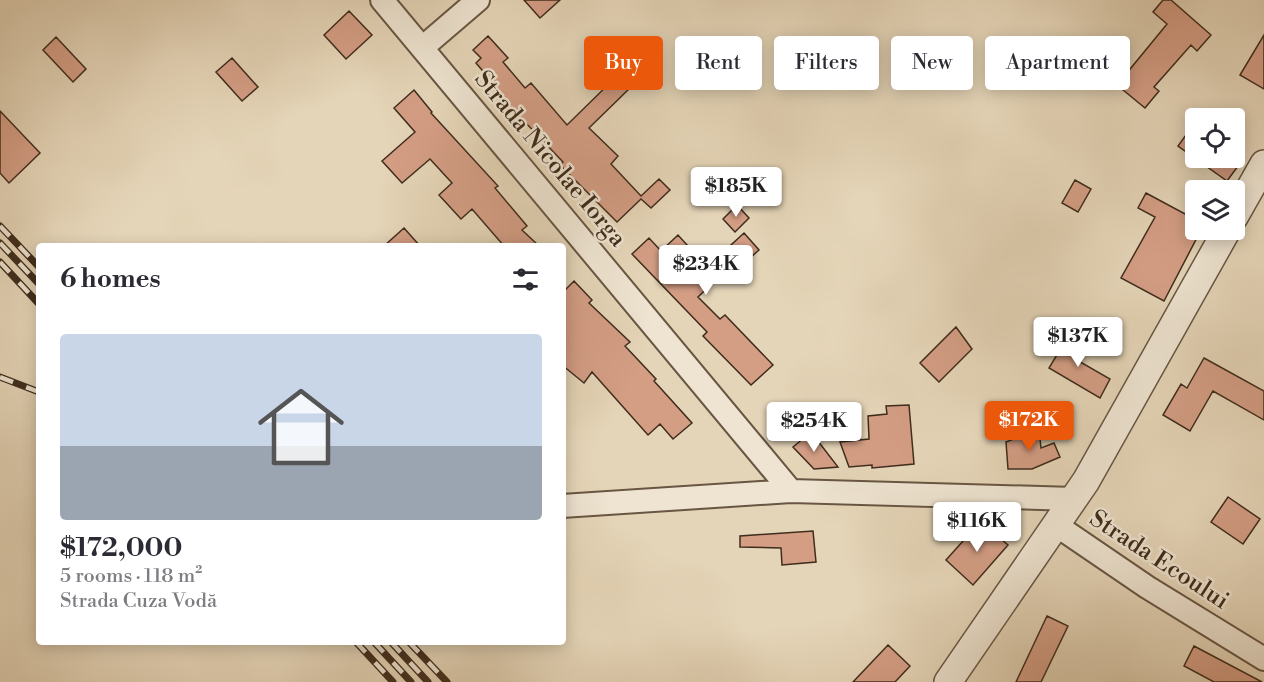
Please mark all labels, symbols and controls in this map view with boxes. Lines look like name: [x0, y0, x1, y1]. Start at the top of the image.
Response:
chip: Buy: [584, 36, 663, 90]
chip: Rent: [675, 36, 762, 90]
chip: Filters: [774, 36, 879, 90]
chip: New: [891, 36, 973, 90]
chip: Apartment: [985, 36, 1130, 90]
street label: Strada Nicolae Iorga: [468, 65, 633, 254]
map controls: [1185, 108, 1245, 240]
button: locate: [1185, 108, 1245, 168]
pin: $185K: [694, 167, 778, 218]
text: $185K: [705, 174, 767, 199]
button: layers: [1185, 180, 1245, 240]
pin: $234K: [664, 245, 748, 296]
text: $234K: [673, 252, 739, 277]
text: 6 homes: [60, 263, 161, 295]
icon: filters: [509, 263, 542, 296]
pin: $137K: [1036, 317, 1120, 368]
text: $137K: [1047, 324, 1109, 349]
icon: home: [247, 373, 355, 481]
pin: $172K: [987, 401, 1071, 452]
pin: $254K: [772, 402, 856, 453]
text: $172K: [999, 408, 1059, 433]
text: $254K: [781, 409, 847, 434]
pin: $116K: [935, 502, 1019, 553]
street label: Strada Ecoului: [1084, 504, 1234, 616]
text: $116K: [947, 509, 1007, 534]
text: $172,000: [60, 532, 182, 564]
text: 5 rooms · 118 m²: [60, 564, 202, 589]
text: Strada Cuza Vodă: [60, 589, 217, 614]

